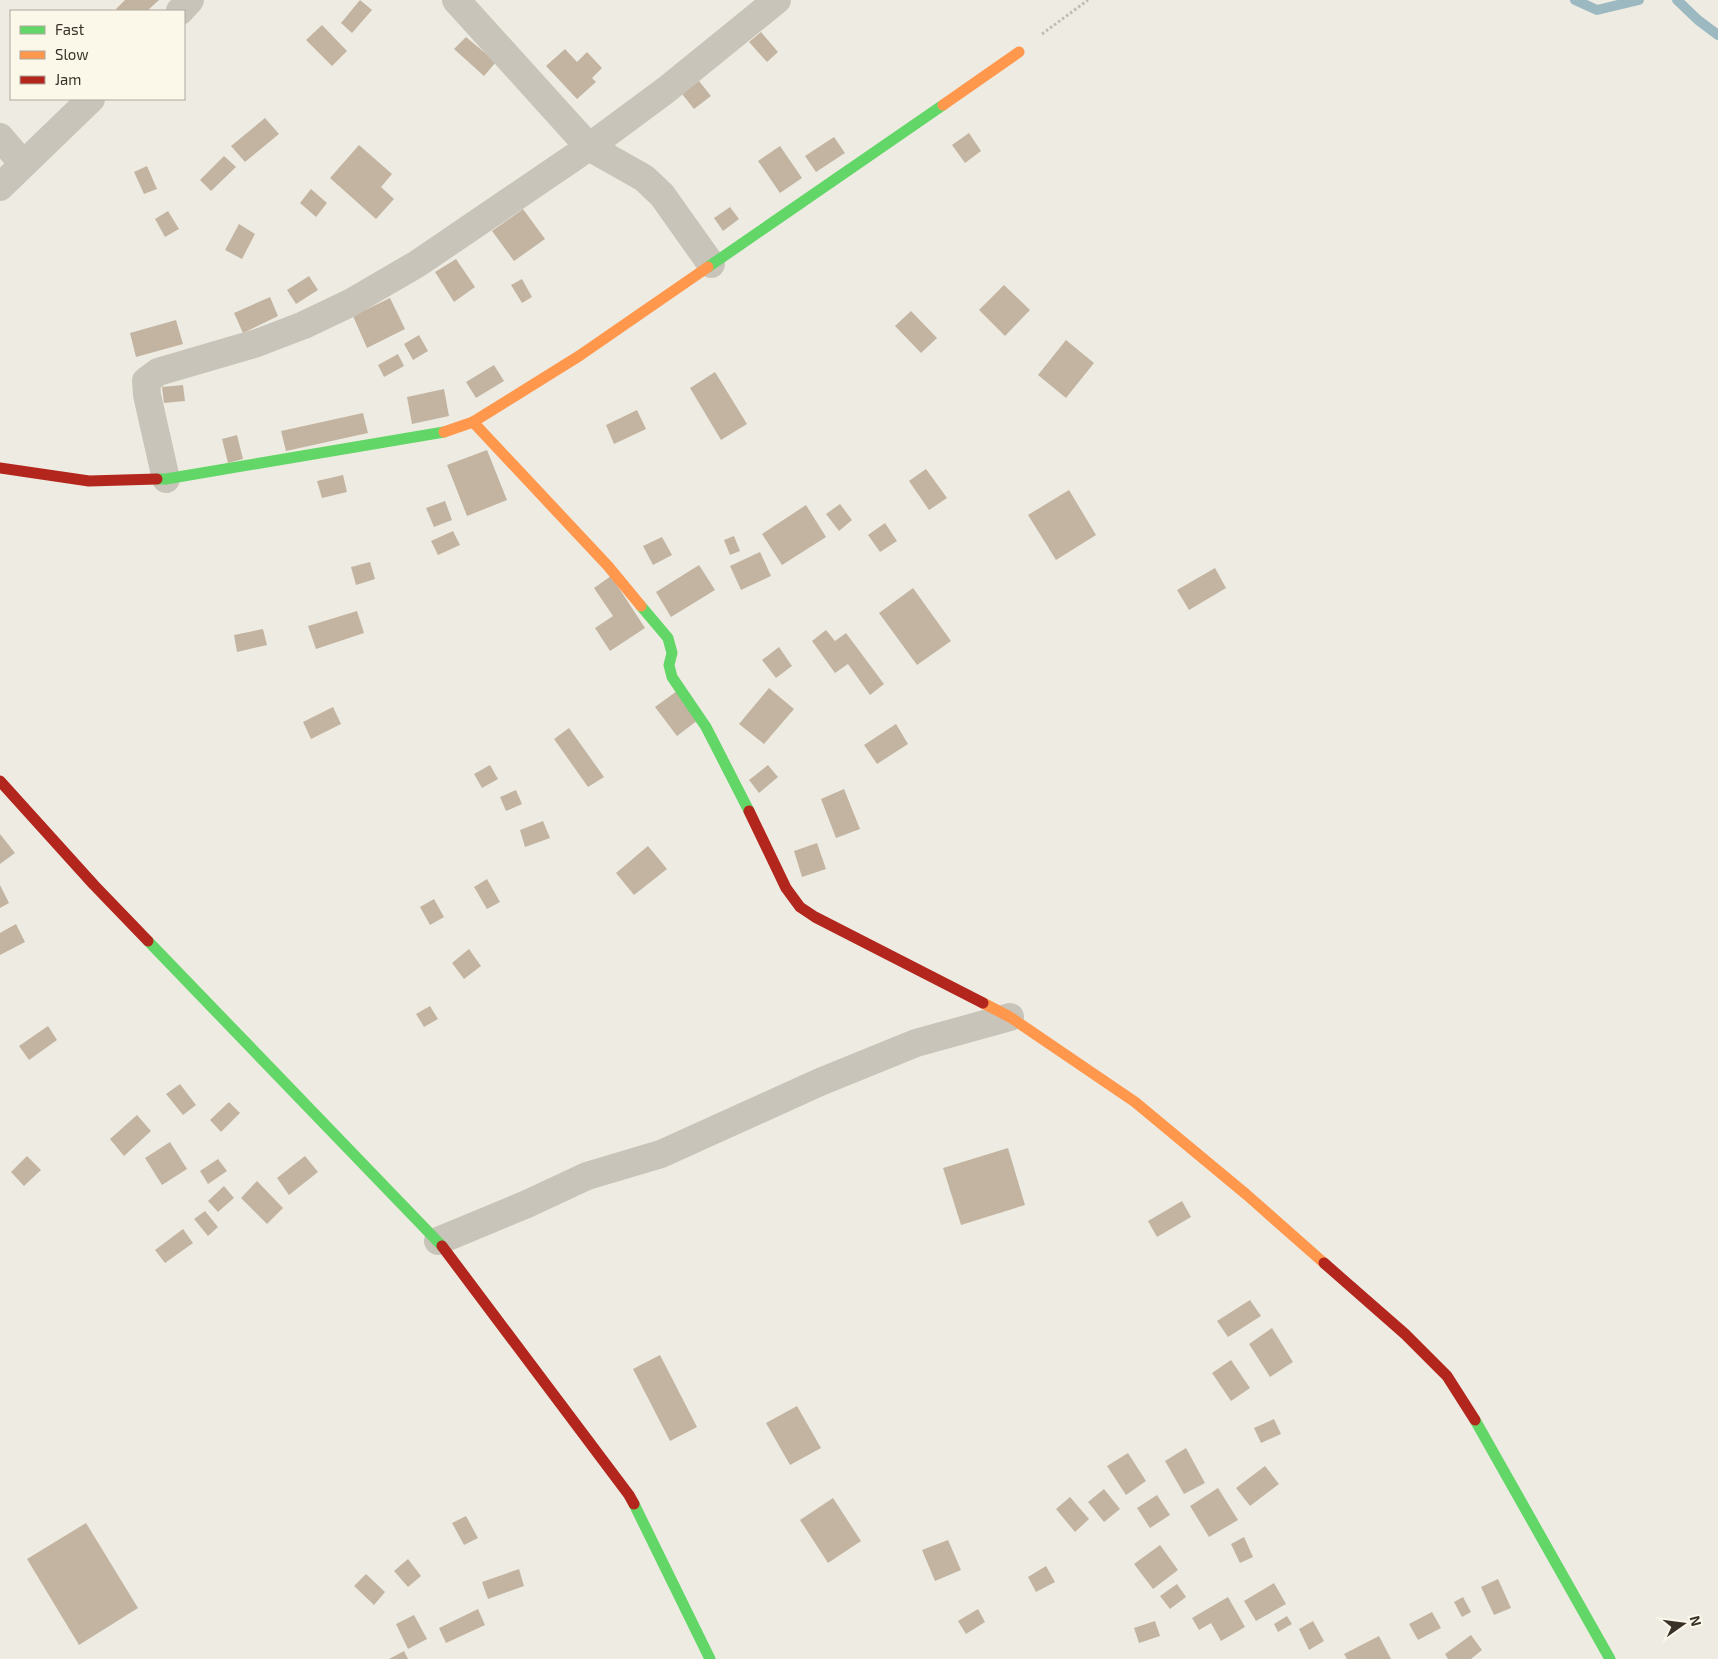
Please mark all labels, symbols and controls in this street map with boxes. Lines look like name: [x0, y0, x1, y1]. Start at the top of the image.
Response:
legend: [10, 10, 185, 100]
text: Fast: [55, 20, 85, 38]
text: Slow: [55, 45, 89, 63]
text: Jam: [55, 70, 81, 88]
north arrow: [1658, 1599, 1708, 1649]
text: N: [1687, 1614, 1706, 1628]

